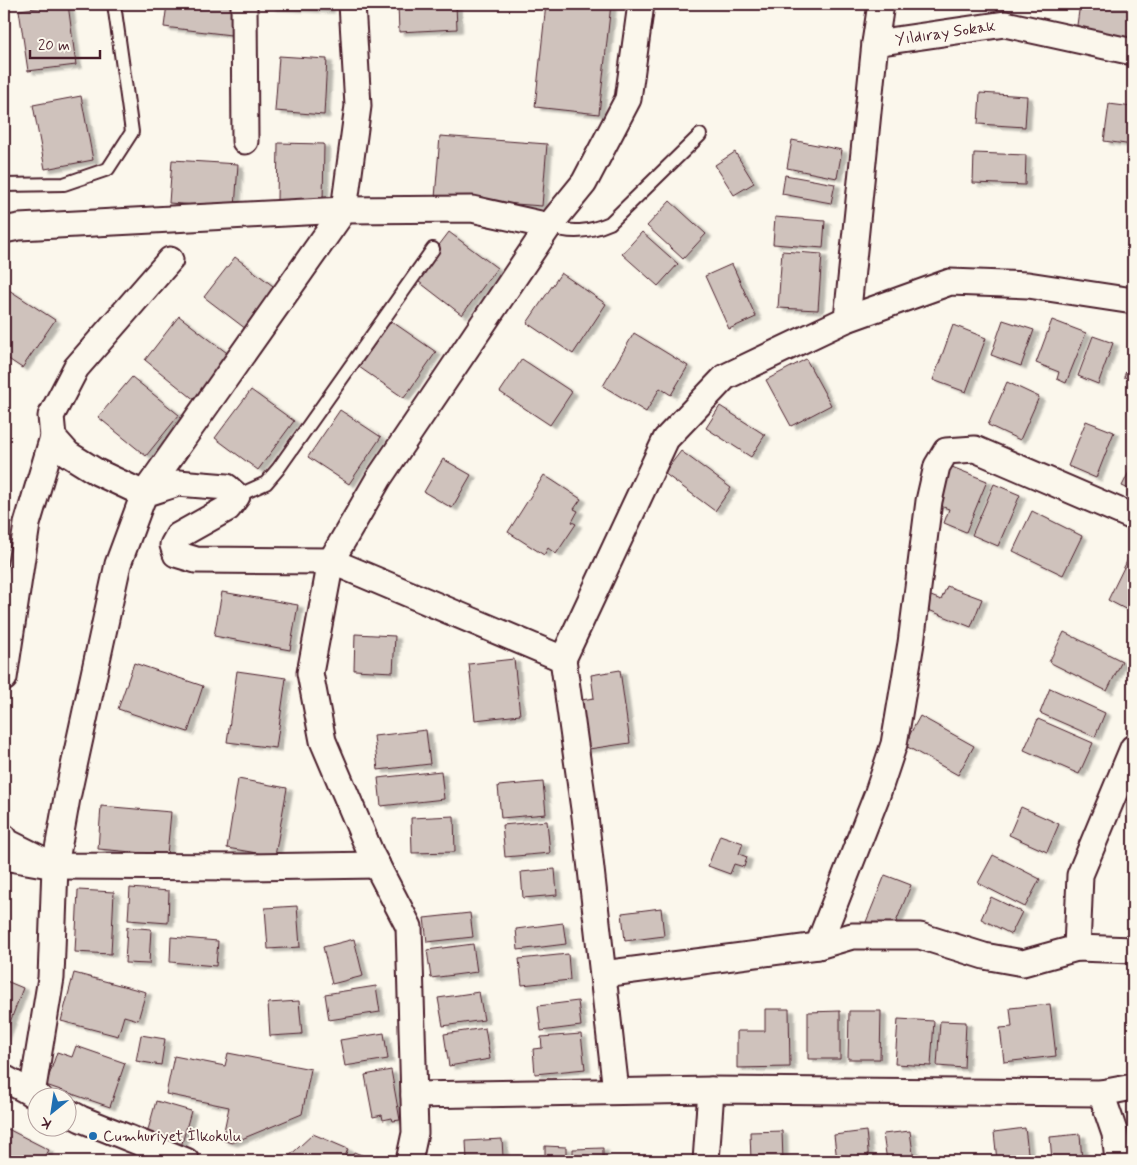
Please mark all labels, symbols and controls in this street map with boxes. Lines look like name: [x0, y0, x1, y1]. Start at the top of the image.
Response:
street label: Yıldıray Sokak: [894, 15, 997, 50]
scale bar: [30, 28, 100, 60]
text: 20 m: [38, 36, 70, 56]
north arrow: [28, 1088, 78, 1138]
text: K: [36, 1112, 55, 1133]
place label: Cumhuriyet İlkokulu: [103, 1126, 242, 1147]
marker: Cumhuriyet İlkokulu: [87, 1130, 99, 1142]

